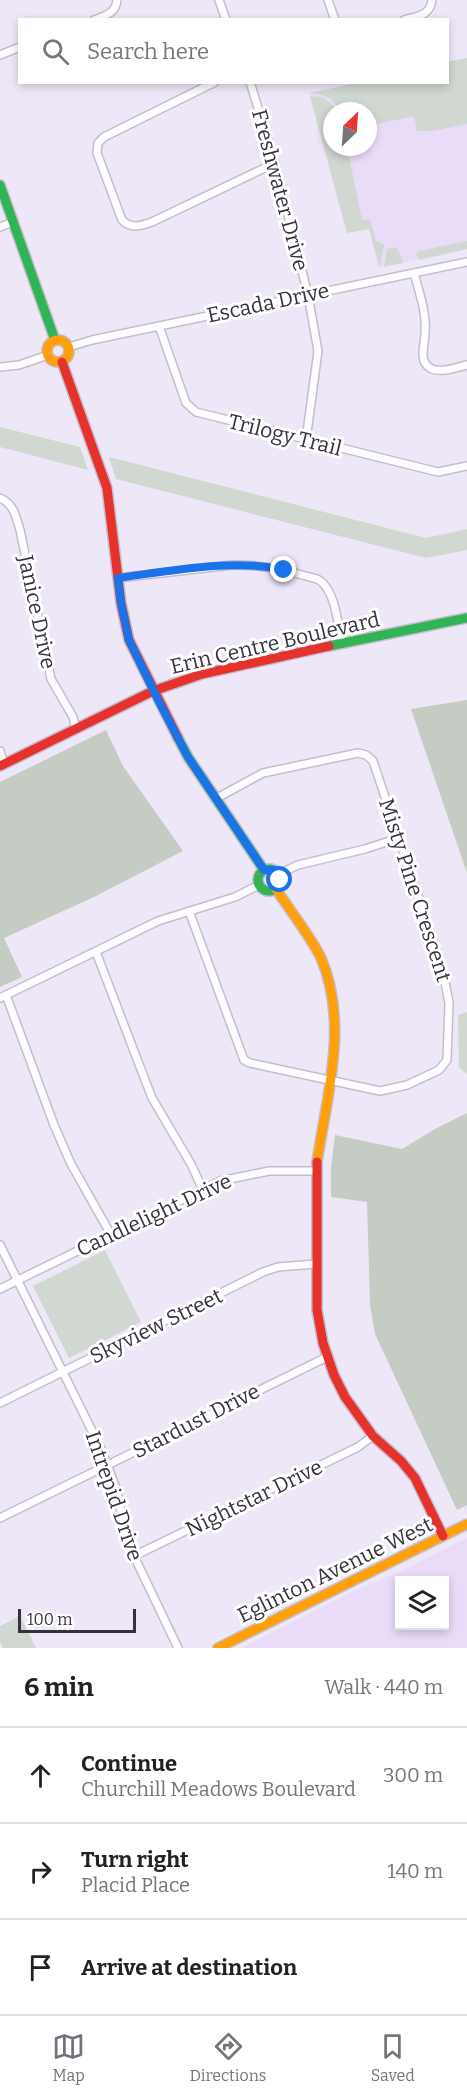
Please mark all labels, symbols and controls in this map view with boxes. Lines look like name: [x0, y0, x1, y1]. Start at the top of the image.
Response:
search box: [18, 18, 449, 84]
icon: search: [39, 35, 72, 68]
text: Search here: [87, 38, 209, 65]
north arrow: [323, 102, 377, 156]
street label: Freshwater Drive: [246, 106, 314, 274]
street label: Escada Drive: [205, 277, 331, 329]
street label: Trilogy Trail: [225, 408, 345, 462]
street label: Janice Drive: [12, 552, 62, 671]
route end: [270, 556, 296, 582]
street label: Erin Centre Boulevard: [168, 606, 382, 680]
street label: Misty Pine Crescent: [373, 795, 457, 985]
route start: [266, 866, 292, 892]
street label: Candlelight Drive: [72, 1168, 236, 1262]
street label: Skyview Street: [85, 1282, 227, 1369]
street label: Stardust Drive: [128, 1378, 264, 1464]
street label: Intrepid Drive: [80, 1428, 148, 1564]
street label: Nightstar Drive: [181, 1454, 327, 1542]
street label: Eglinton Avenue West: [233, 1511, 437, 1629]
map controls: [395, 1576, 449, 1630]
button: layers: [395, 1576, 449, 1630]
scale bar: [18, 1606, 136, 1634]
text: 100 m: [27, 1610, 72, 1629]
text: 6 min: [24, 1672, 94, 1703]
text: Walk · 440 m: [325, 1675, 443, 1699]
text: Continue: [81, 1750, 177, 1777]
icon: ahead: [24, 1759, 57, 1792]
text: 300 m: [383, 1763, 443, 1787]
text: Churchill Meadows Boulevard: [81, 1777, 356, 1801]
text: Turn right: [81, 1846, 189, 1873]
icon: right: [24, 1855, 57, 1888]
text: 140 m: [387, 1859, 443, 1883]
text: Placid Place: [81, 1873, 190, 1897]
icon: arrive: [24, 1951, 57, 1984]
text: Arrive at destination: [81, 1954, 297, 1981]
tab: Map: [52, 2030, 85, 2085]
tab: Directions: [190, 2030, 267, 2085]
tab: Saved: [371, 2030, 415, 2085]

